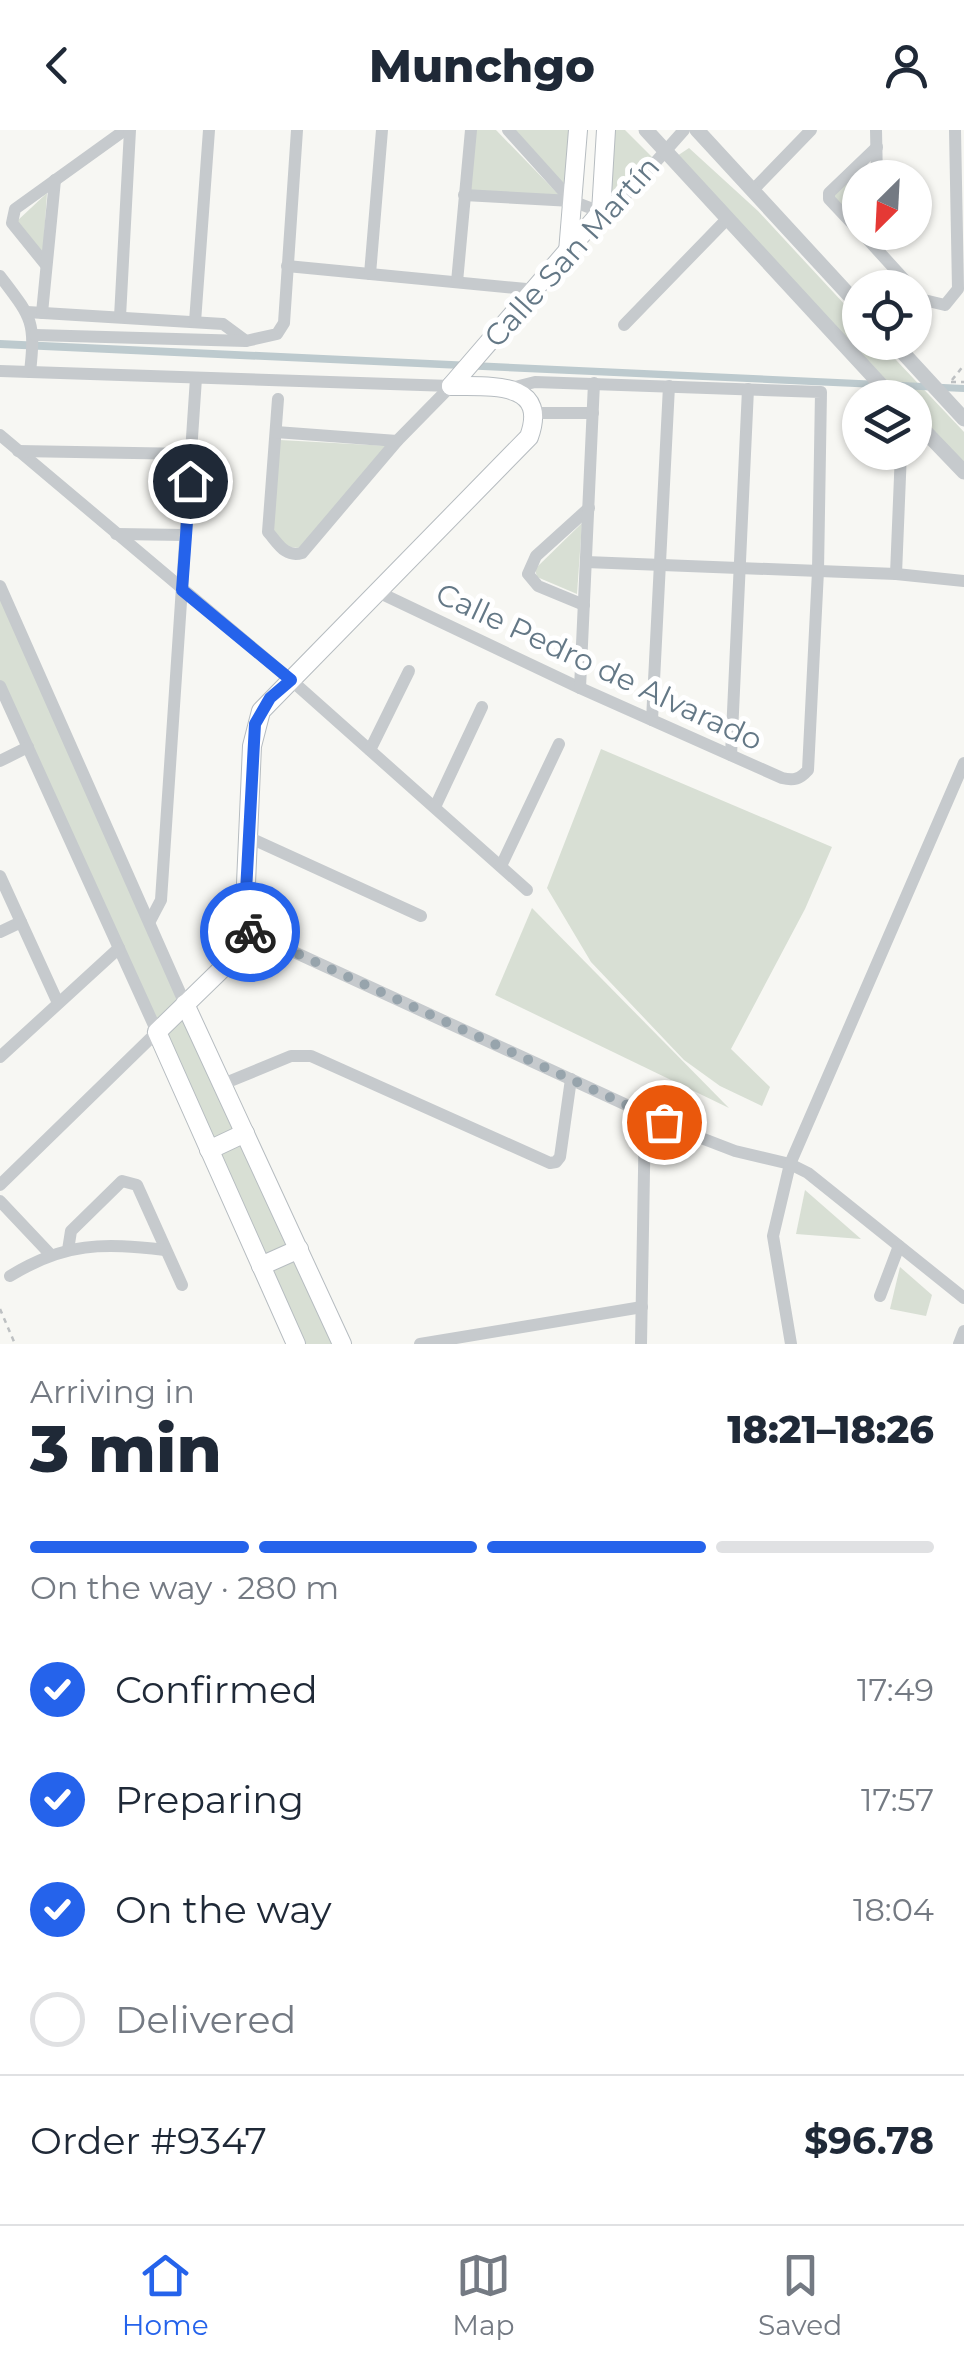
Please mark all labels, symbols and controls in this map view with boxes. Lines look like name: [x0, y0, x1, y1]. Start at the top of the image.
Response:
icon: back: [30, 38, 85, 93]
text: Munchgo: [369, 38, 595, 93]
icon: person: [879, 38, 934, 93]
street label: Calle San Martín: [476, 148, 667, 355]
north arrow: [842, 160, 932, 250]
map controls: [842, 160, 932, 470]
button: locate: [842, 270, 932, 360]
button: layers: [842, 380, 932, 470]
pin: [148, 439, 233, 524]
icon: home: [163, 454, 218, 509]
street label: Calle Pedro de Alvarado: [430, 575, 768, 758]
courier: [200, 882, 300, 982]
icon: bike: [223, 905, 278, 960]
pin: [622, 1080, 707, 1165]
icon: bag: [637, 1095, 692, 1150]
text: Arriving in: [30, 1372, 195, 1411]
text: 18:21–18:26: [727, 1406, 934, 1453]
text: 3 min: [30, 1409, 222, 1488]
text: On the way · 280 m: [30, 1568, 339, 1607]
icon: check: [30, 1662, 85, 1717]
text: Confirmed: [115, 1666, 318, 1713]
text: 17:49: [857, 1670, 934, 1709]
icon: check: [30, 1772, 85, 1827]
text: Preparing: [115, 1776, 304, 1823]
text: 17:57: [861, 1780, 934, 1819]
icon: check: [30, 1882, 85, 1937]
text: On the way: [115, 1886, 332, 1933]
text: 18:04: [853, 1890, 934, 1929]
text: Delivered: [115, 1996, 296, 2043]
text: Order #9347: [30, 2117, 267, 2164]
text: $96.78: [804, 2117, 934, 2164]
tab: Home: [122, 2248, 209, 2342]
tab: Map: [452, 2248, 515, 2342]
tab: Saved: [758, 2248, 842, 2342]

